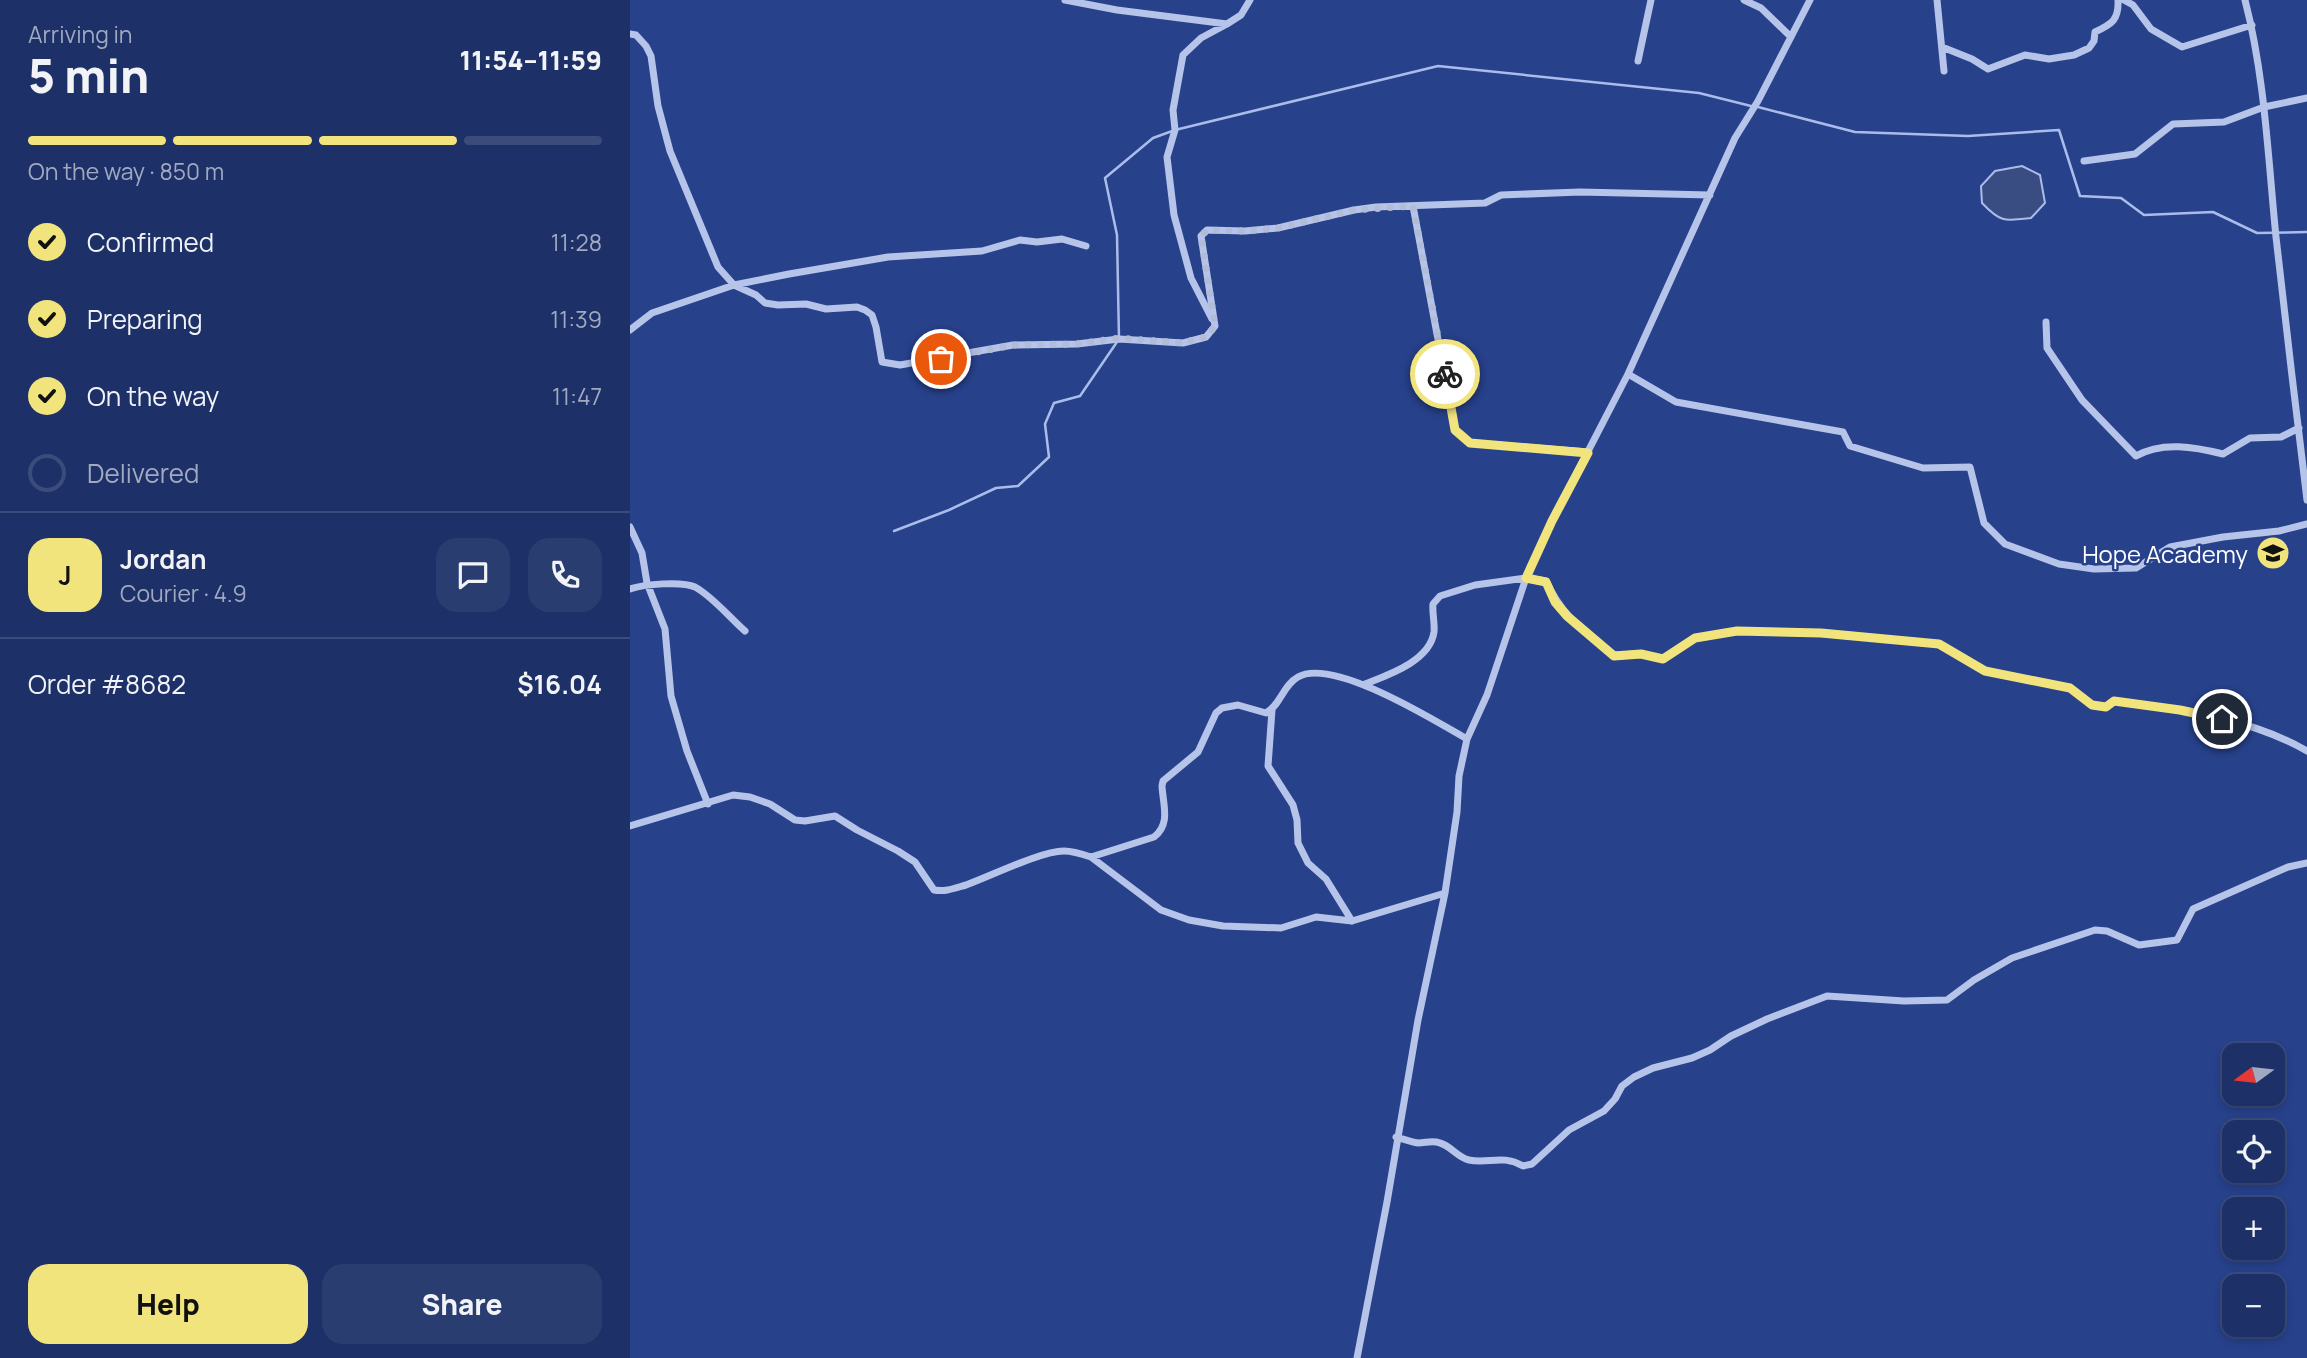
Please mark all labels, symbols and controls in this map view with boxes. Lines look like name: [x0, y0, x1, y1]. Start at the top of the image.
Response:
text: Arriving in: [28, 18, 133, 50]
text: 11:54–11:59: [459, 42, 602, 78]
text: 5 min: [28, 44, 149, 107]
text: On the way · 850 m: [28, 155, 224, 187]
icon: check: [28, 223, 66, 261]
text: Confirmed: [87, 224, 214, 260]
text: 11:28: [551, 226, 602, 258]
icon: check: [28, 300, 66, 338]
text: Preparing: [87, 301, 203, 337]
text: 11:39: [550, 303, 602, 335]
pin: [911, 329, 971, 389]
courier: [1410, 339, 1480, 409]
icon: bag: [922, 340, 960, 378]
icon: bike: [1426, 355, 1464, 393]
icon: check: [28, 377, 66, 415]
text: On the way: [87, 378, 219, 414]
text: 11:47: [552, 380, 602, 412]
text: Delivered: [87, 455, 199, 491]
school or university icon: Hope Academy: [2254, 534, 2292, 572]
place label: Hope Academy: [2082, 537, 2248, 570]
button: chat: [436, 538, 510, 612]
button: phone: [528, 538, 602, 612]
text: Jordan: [120, 541, 206, 577]
text: J: [58, 557, 72, 593]
text: Courier · 4.9: [120, 577, 247, 609]
text: Order #8682: [28, 666, 186, 702]
text: $16.04: [517, 666, 602, 702]
pin: [2192, 689, 2252, 749]
icon: home: [2203, 700, 2241, 738]
north arrow: [2222, 1043, 2286, 1106]
map controls: [2222, 1043, 2285, 1337]
button: locate: [2222, 1120, 2285, 1183]
button: +: [2222, 1197, 2285, 1260]
button: Help: [28, 1264, 308, 1344]
button: Share: [322, 1264, 602, 1344]
button: −: [2222, 1274, 2285, 1337]

